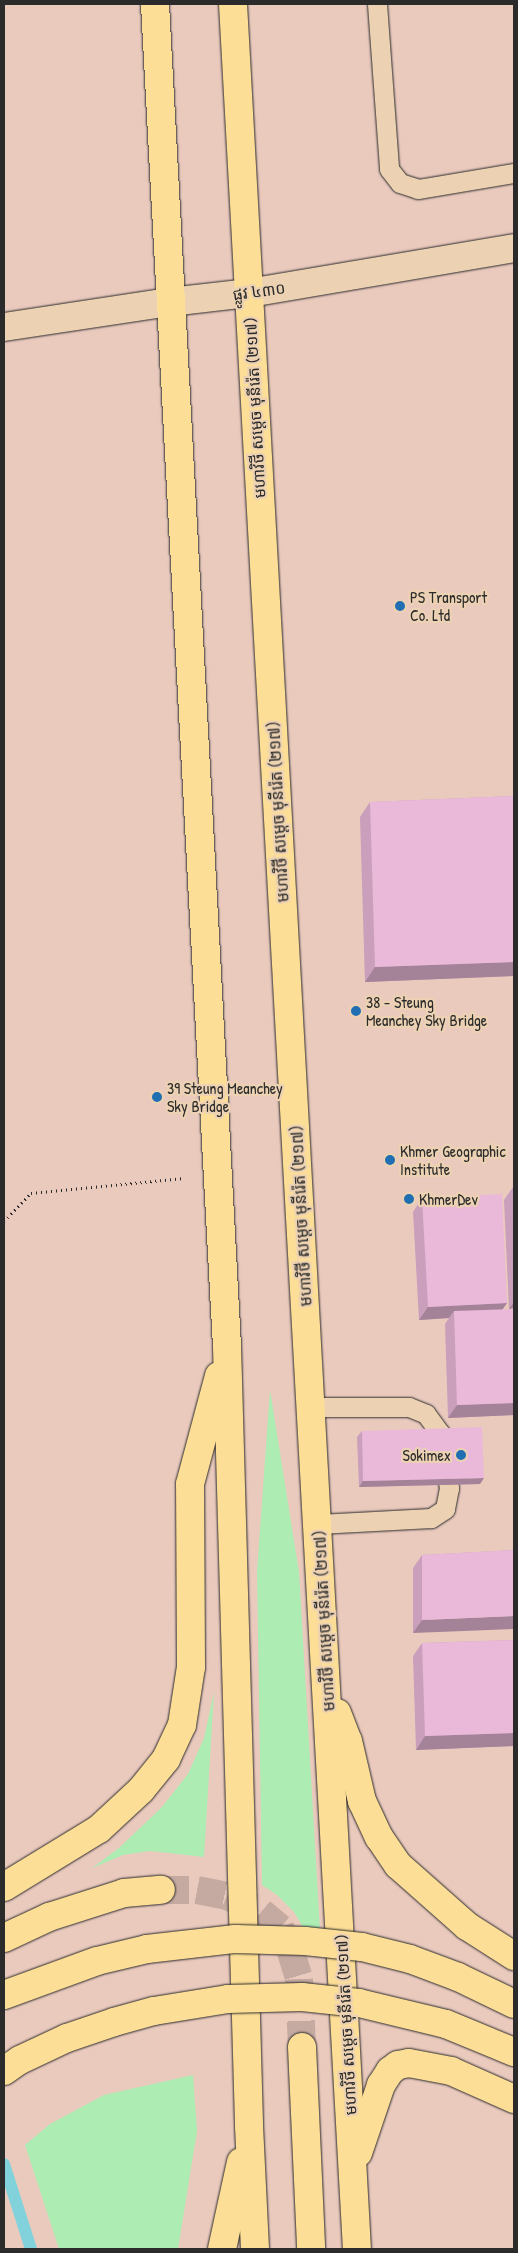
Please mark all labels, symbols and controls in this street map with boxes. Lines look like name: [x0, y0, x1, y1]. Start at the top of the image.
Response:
street label: ផ្លូវ ៤៣០: [231, 278, 287, 304]
street label: មហាវិថី សម្តេច មុនីរ៉េត (២១៧): [241, 317, 269, 499]
place label: PS Transport Co. Ltd: [410, 587, 487, 625]
marker: PS Transport Co. Ltd: [394, 600, 406, 612]
street label: មហាវិថី សម្តេច មុនីរ៉េត (២១៧): [264, 721, 292, 903]
place label: 38 - Steung Meanchey Sky Bridge: [366, 992, 487, 1030]
marker: 38 - Steung Meanchey Sky Bridge: [350, 1005, 362, 1017]
place label: 39 Steung Meanchey Sky Bridge: [167, 1078, 283, 1116]
marker: 39 Steung Meanchey Sky Bridge: [151, 1091, 163, 1103]
street label: មហាវិថី សម្តេច មុនីរ៉េត (២១៧): [287, 1125, 315, 1307]
place label: Khmer Geographic Institute: [400, 1141, 506, 1179]
marker: Khmer Geographic Institute: [384, 1154, 396, 1166]
place label: KhmerDev: [419, 1189, 478, 1209]
marker: KhmerDev: [403, 1193, 415, 1205]
place label: Sokimex: [403, 1445, 451, 1465]
marker: Sokimex: [455, 1449, 467, 1461]
street label: មហាវិថី សម្តេច មុនីរ៉េត (២១៧): [310, 1530, 338, 1712]
street label: មហាវិថី សម្តេច មុនីរ៉េត (២១៧): [332, 1934, 360, 2116]

